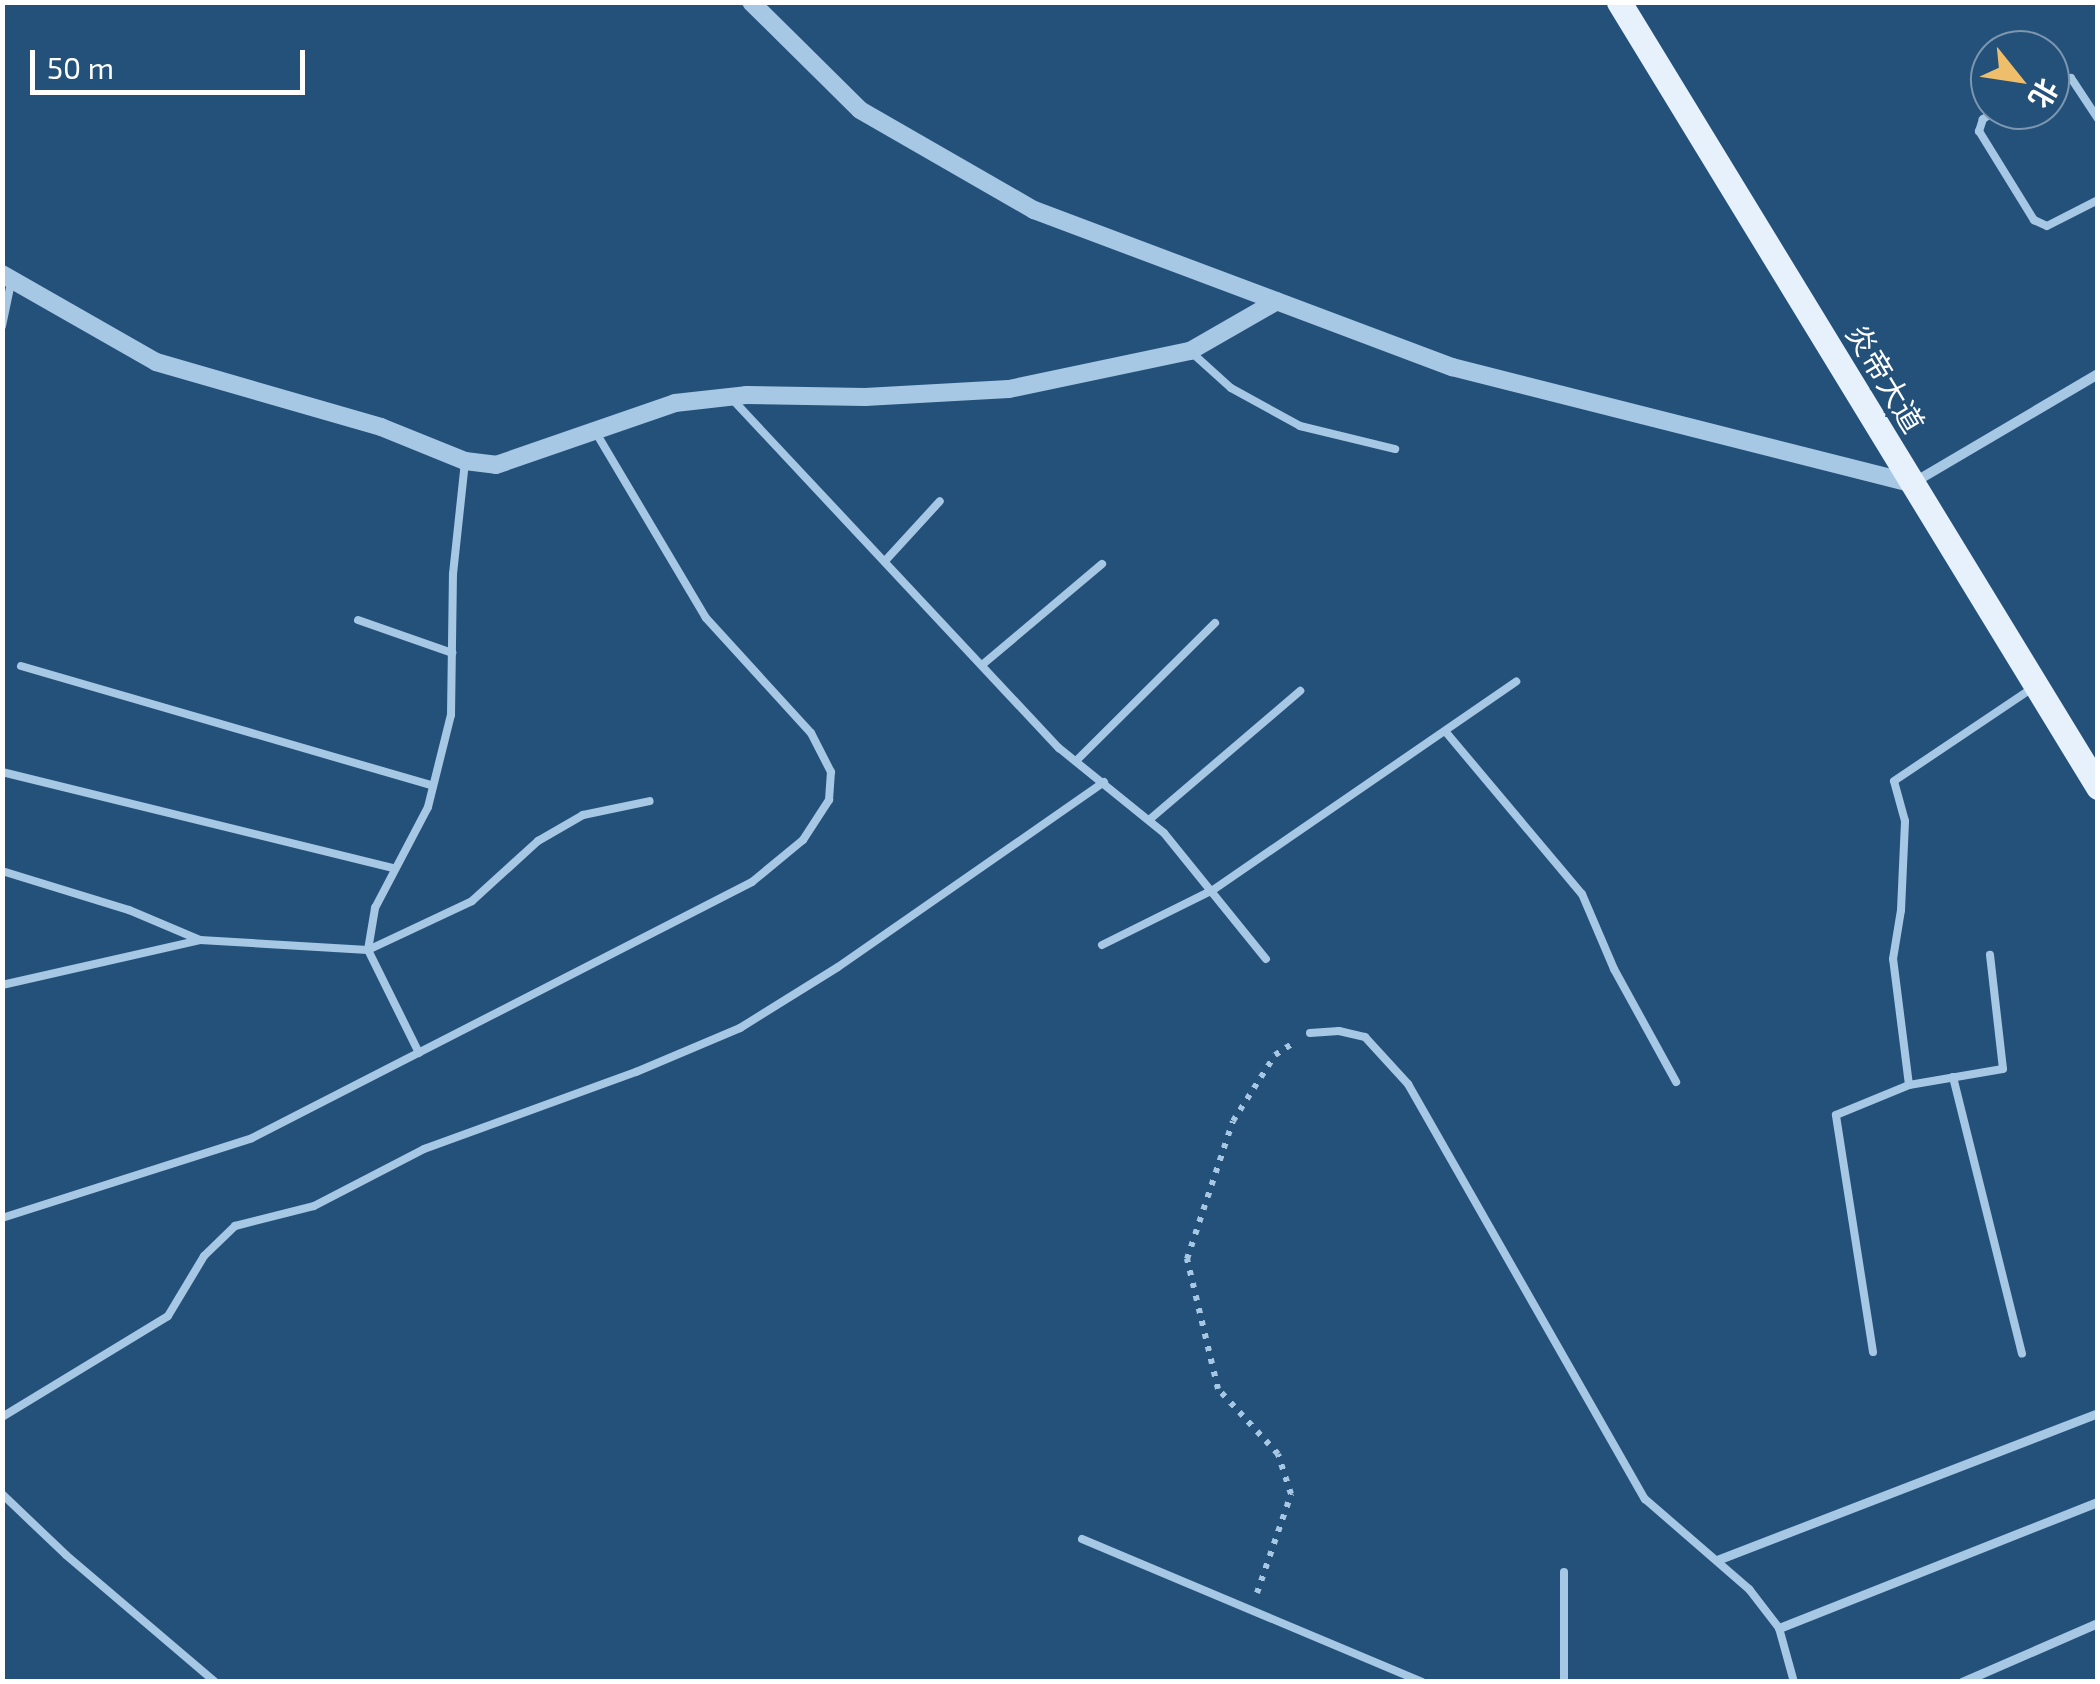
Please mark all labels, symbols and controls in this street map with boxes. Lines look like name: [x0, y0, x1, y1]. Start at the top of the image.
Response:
scale bar: [35, 30, 310, 92]
north arrow: [1970, 30, 2070, 130]
text: 50 m: [47, 49, 114, 85]
text: 北: [2023, 73, 2066, 115]
street label: 炎帝大道: [1840, 317, 1932, 439]

